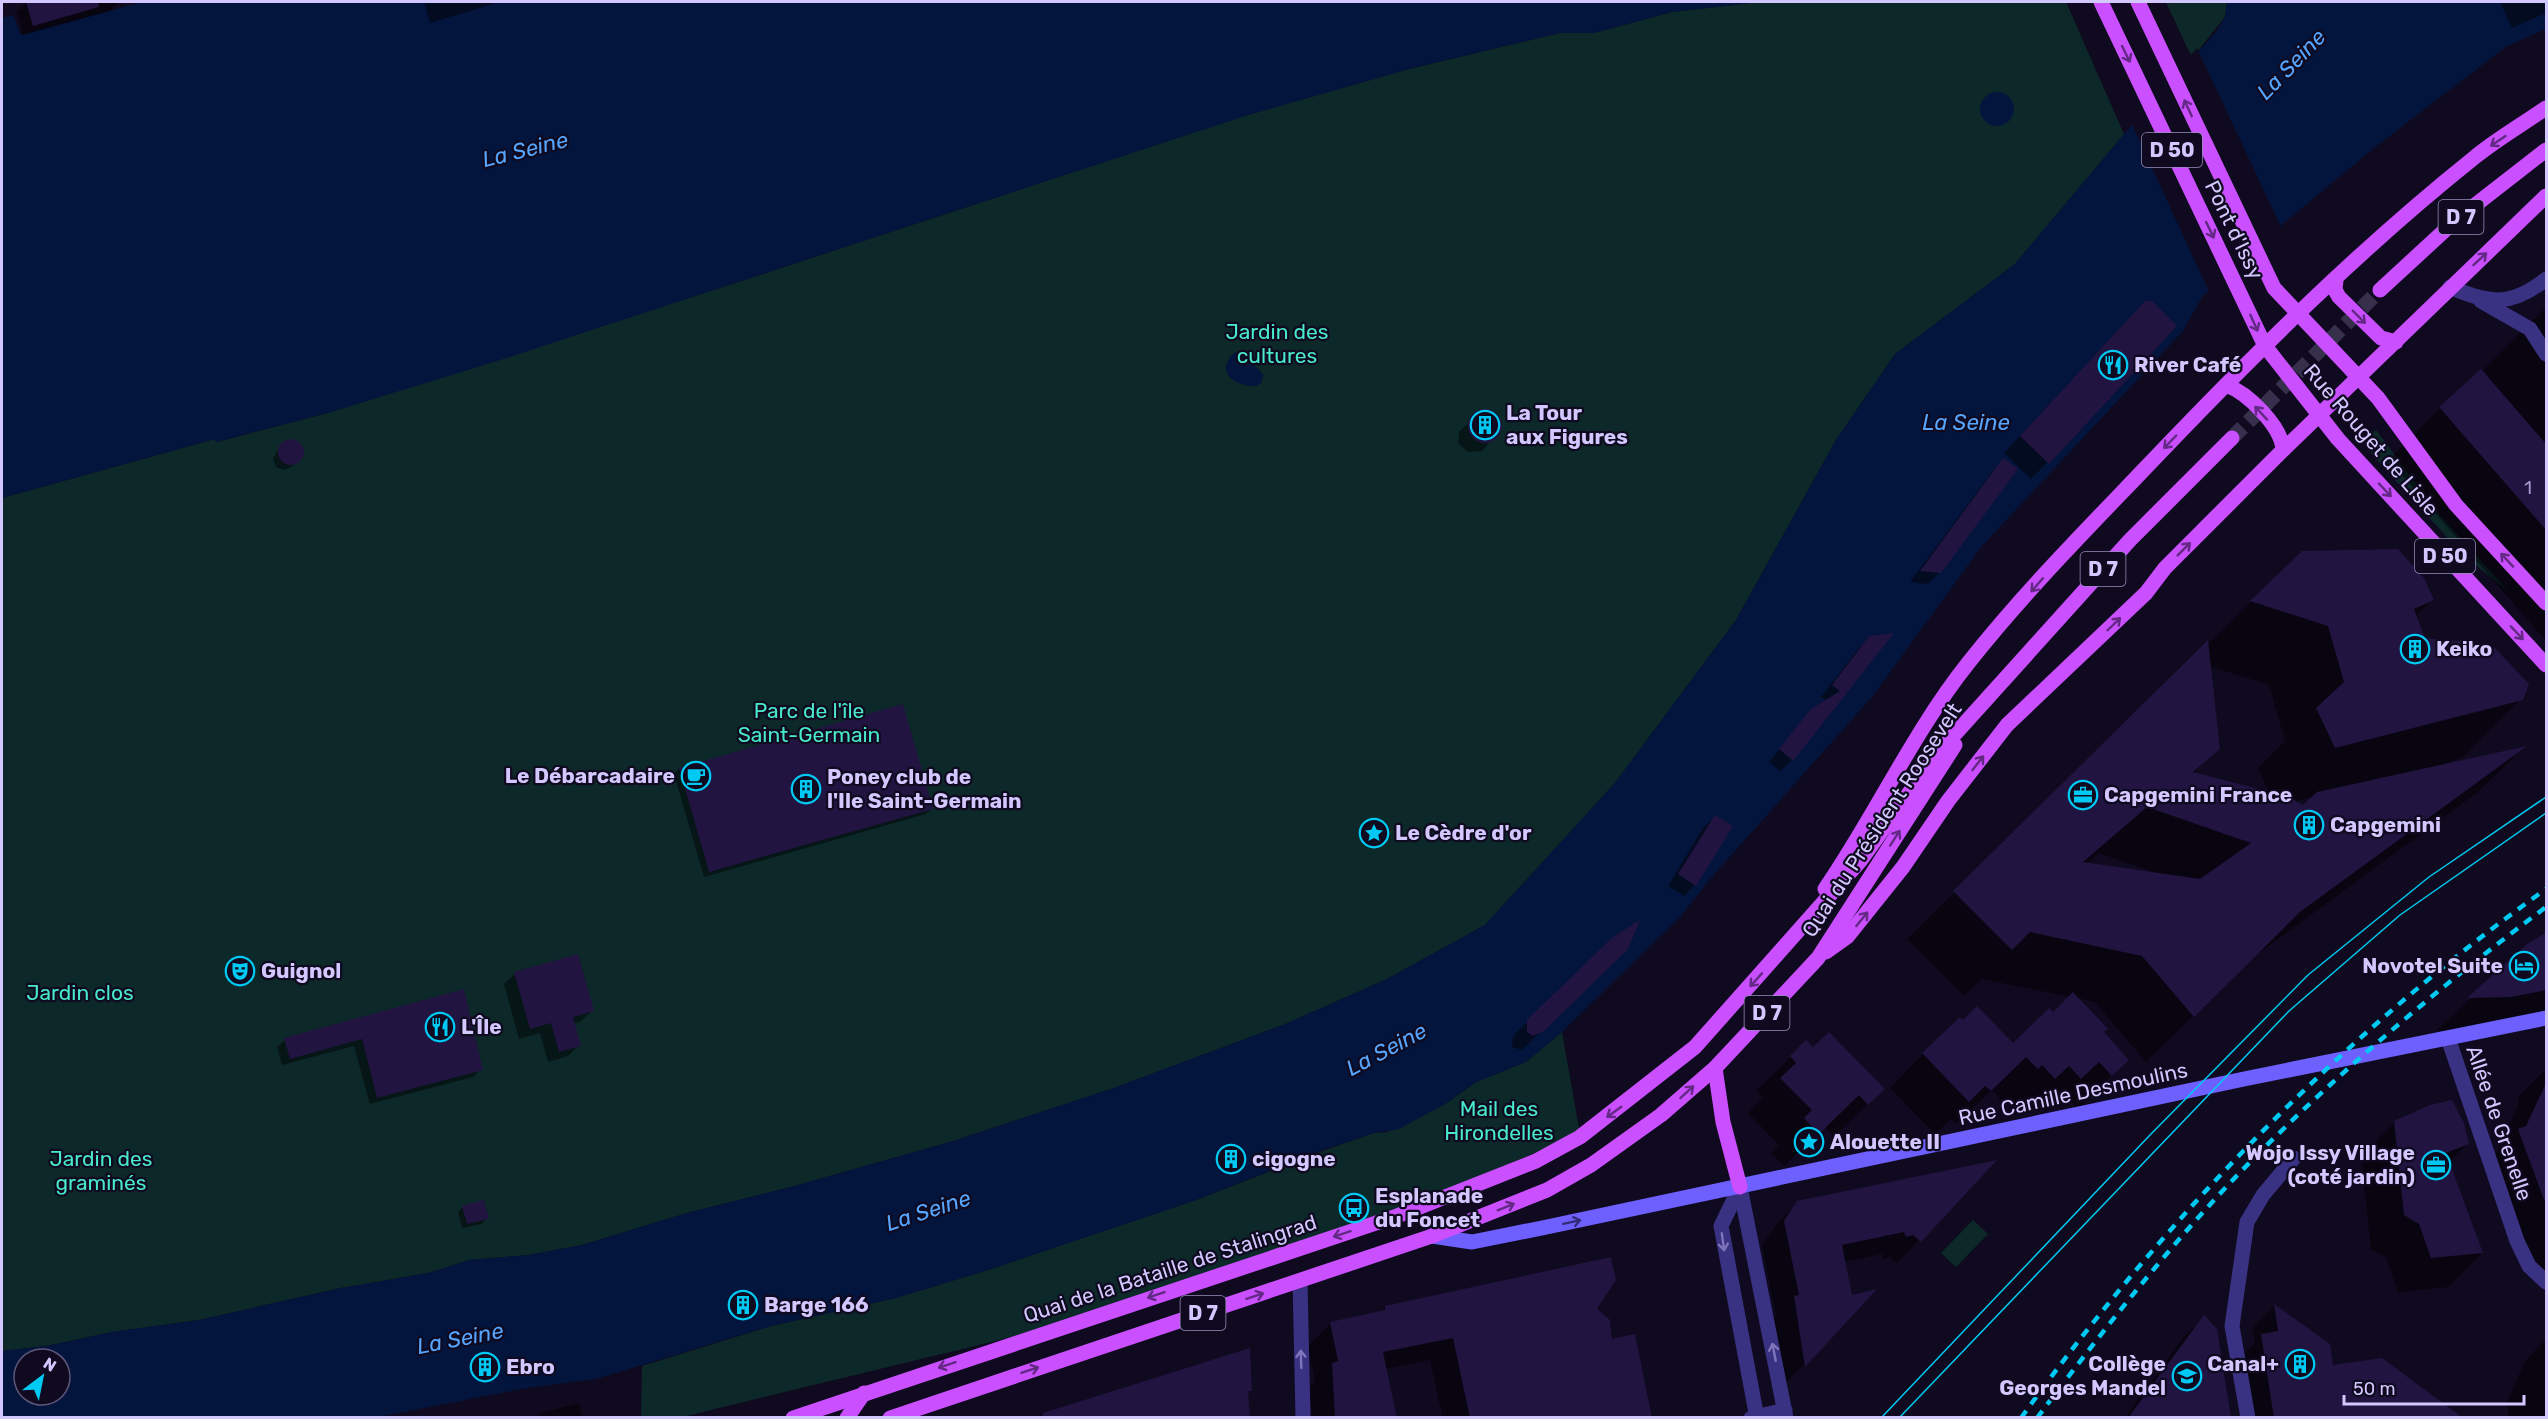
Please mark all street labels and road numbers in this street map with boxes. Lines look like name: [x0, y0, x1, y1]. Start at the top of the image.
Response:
road number: D 50: [2142, 133, 2202, 167]
street label: Pont d'Issy: [2200, 176, 2269, 284]
road number: D 7: [2438, 200, 2484, 234]
street label: Rue Rouget de Lisle: [2299, 359, 2444, 521]
road number: D 50: [2415, 539, 2475, 573]
road number: D 7: [2080, 552, 2126, 586]
street label: Quai du Président Roosevelt: [1796, 698, 1967, 941]
road number: D 7: [1744, 996, 1790, 1030]
street label: Allée de Grenelle: [2461, 1042, 2538, 1204]
street label: Rue Camille Desmoulins: [1956, 1057, 2190, 1130]
street label: Quai de la Bataille de Stalingrad: [1020, 1209, 1320, 1328]
road number: D 7: [1180, 1296, 1226, 1330]

